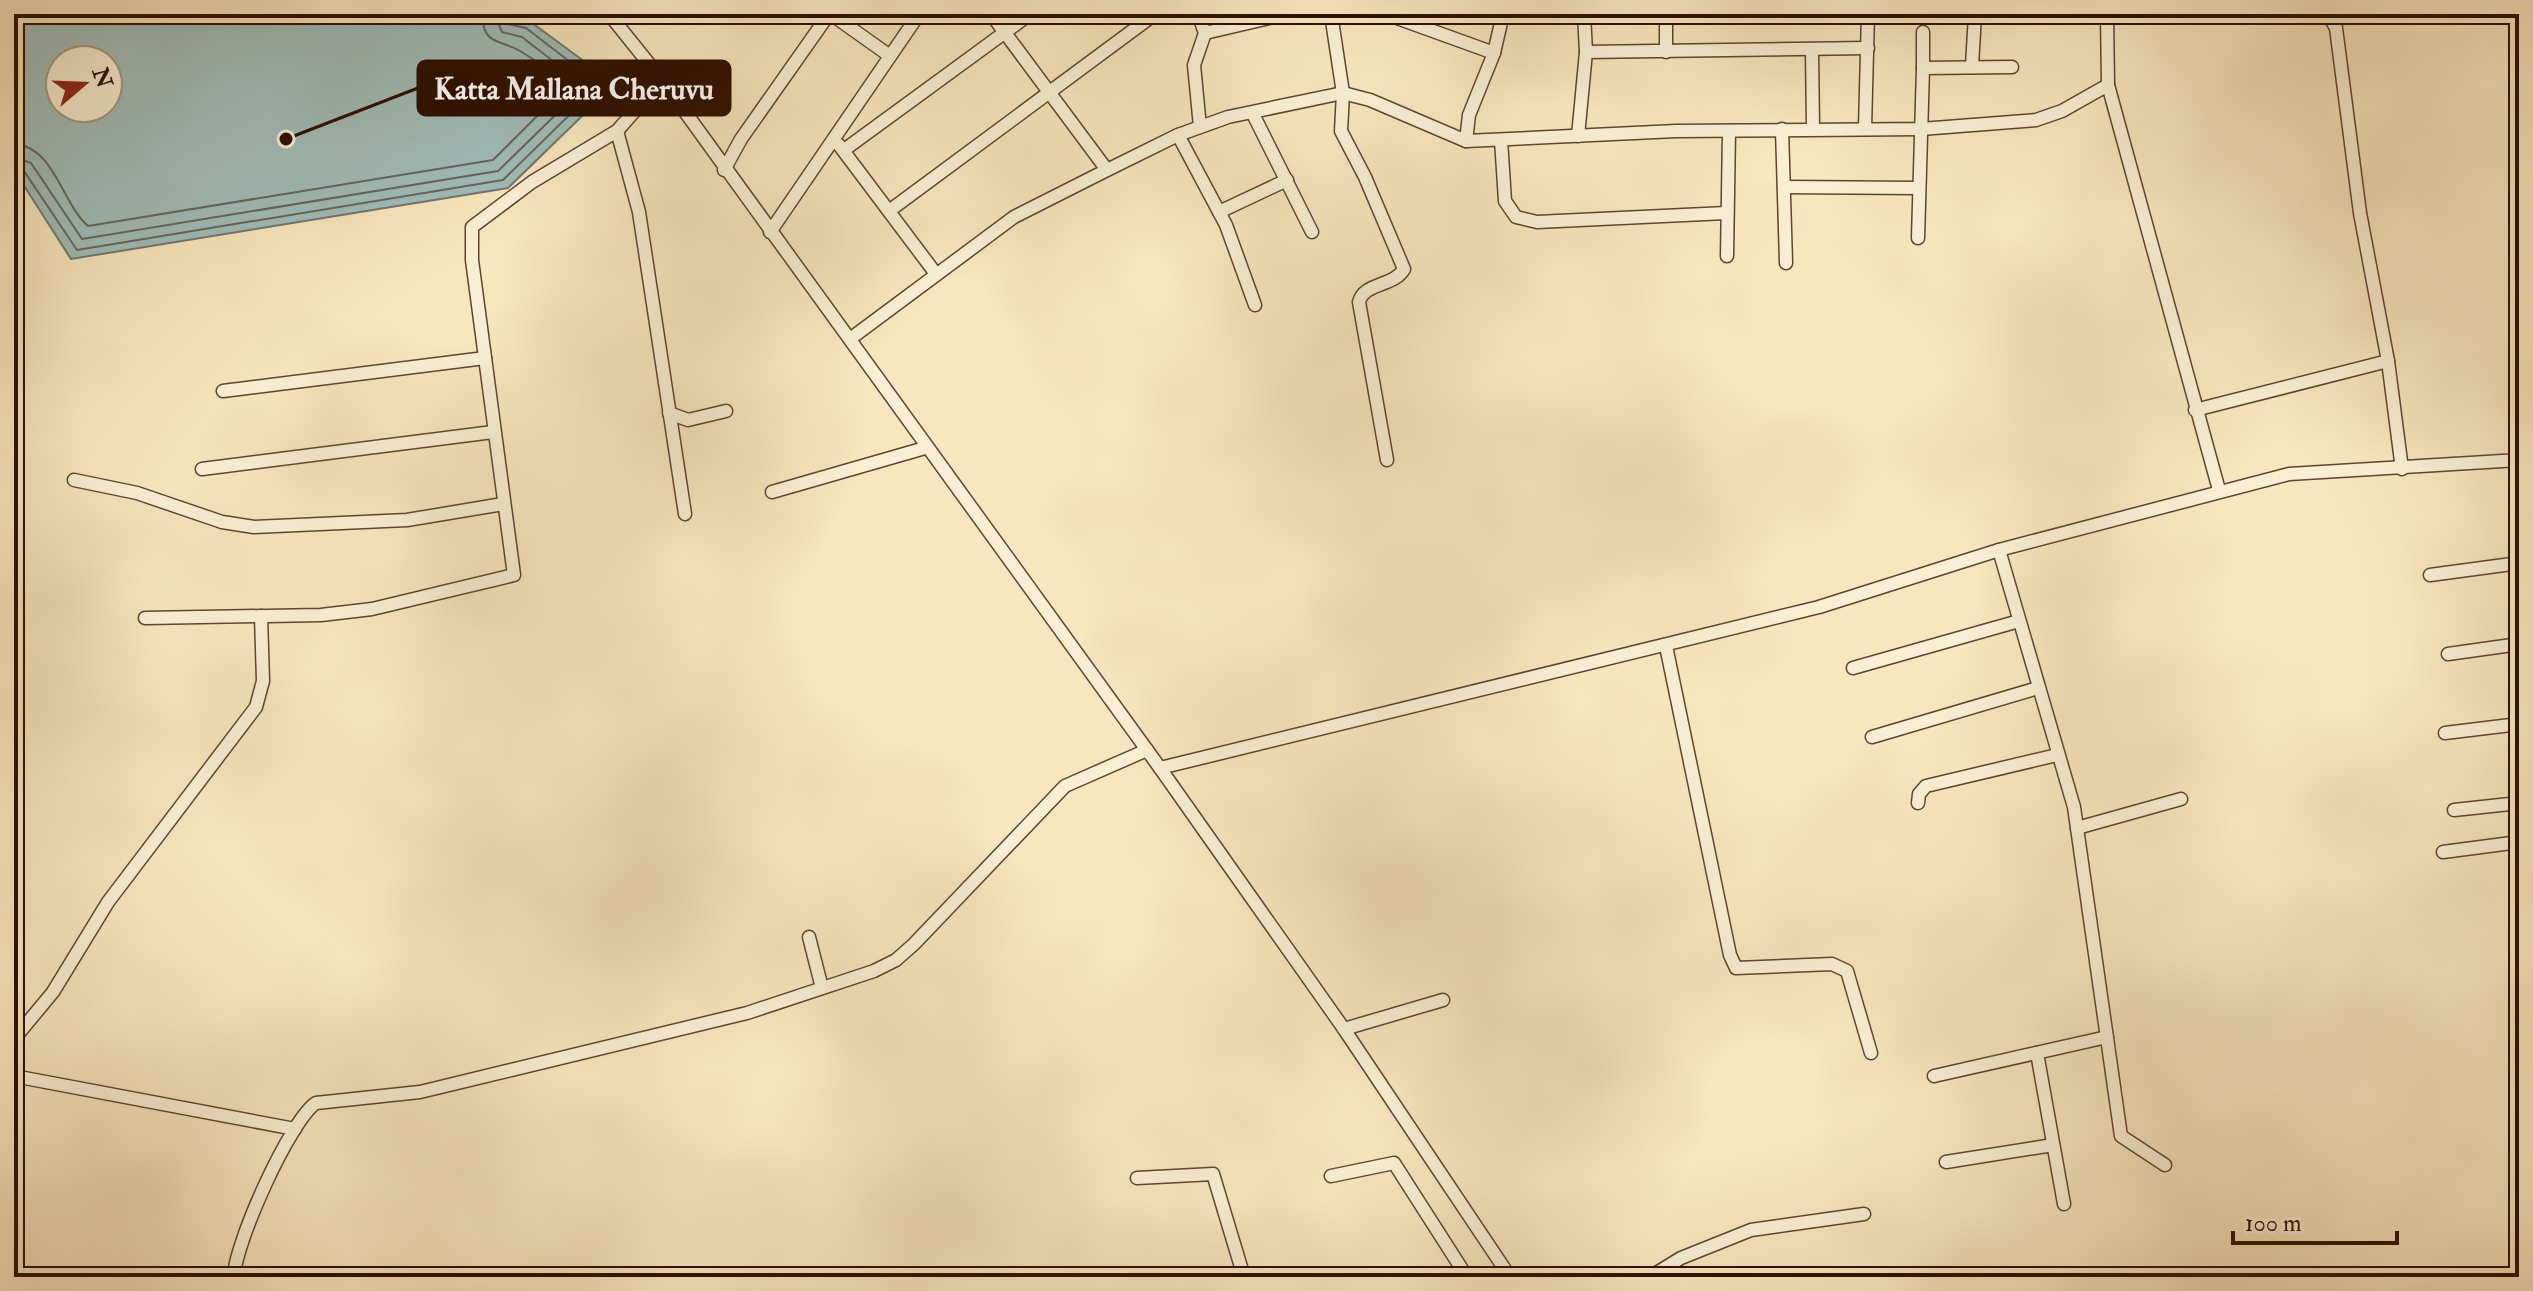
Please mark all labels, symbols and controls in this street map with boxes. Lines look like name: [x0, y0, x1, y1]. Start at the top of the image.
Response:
north arrow: [44, 44, 124, 124]
callout: Katta Mallana Cheruvu: [418, 61, 730, 115]
text: N: [85, 63, 119, 92]
text: Katta Mallana Cheruvu: [434, 71, 714, 108]
scale bar: [2233, 1195, 2397, 1245]
text: 100 m: [2245, 1208, 2302, 1239]

